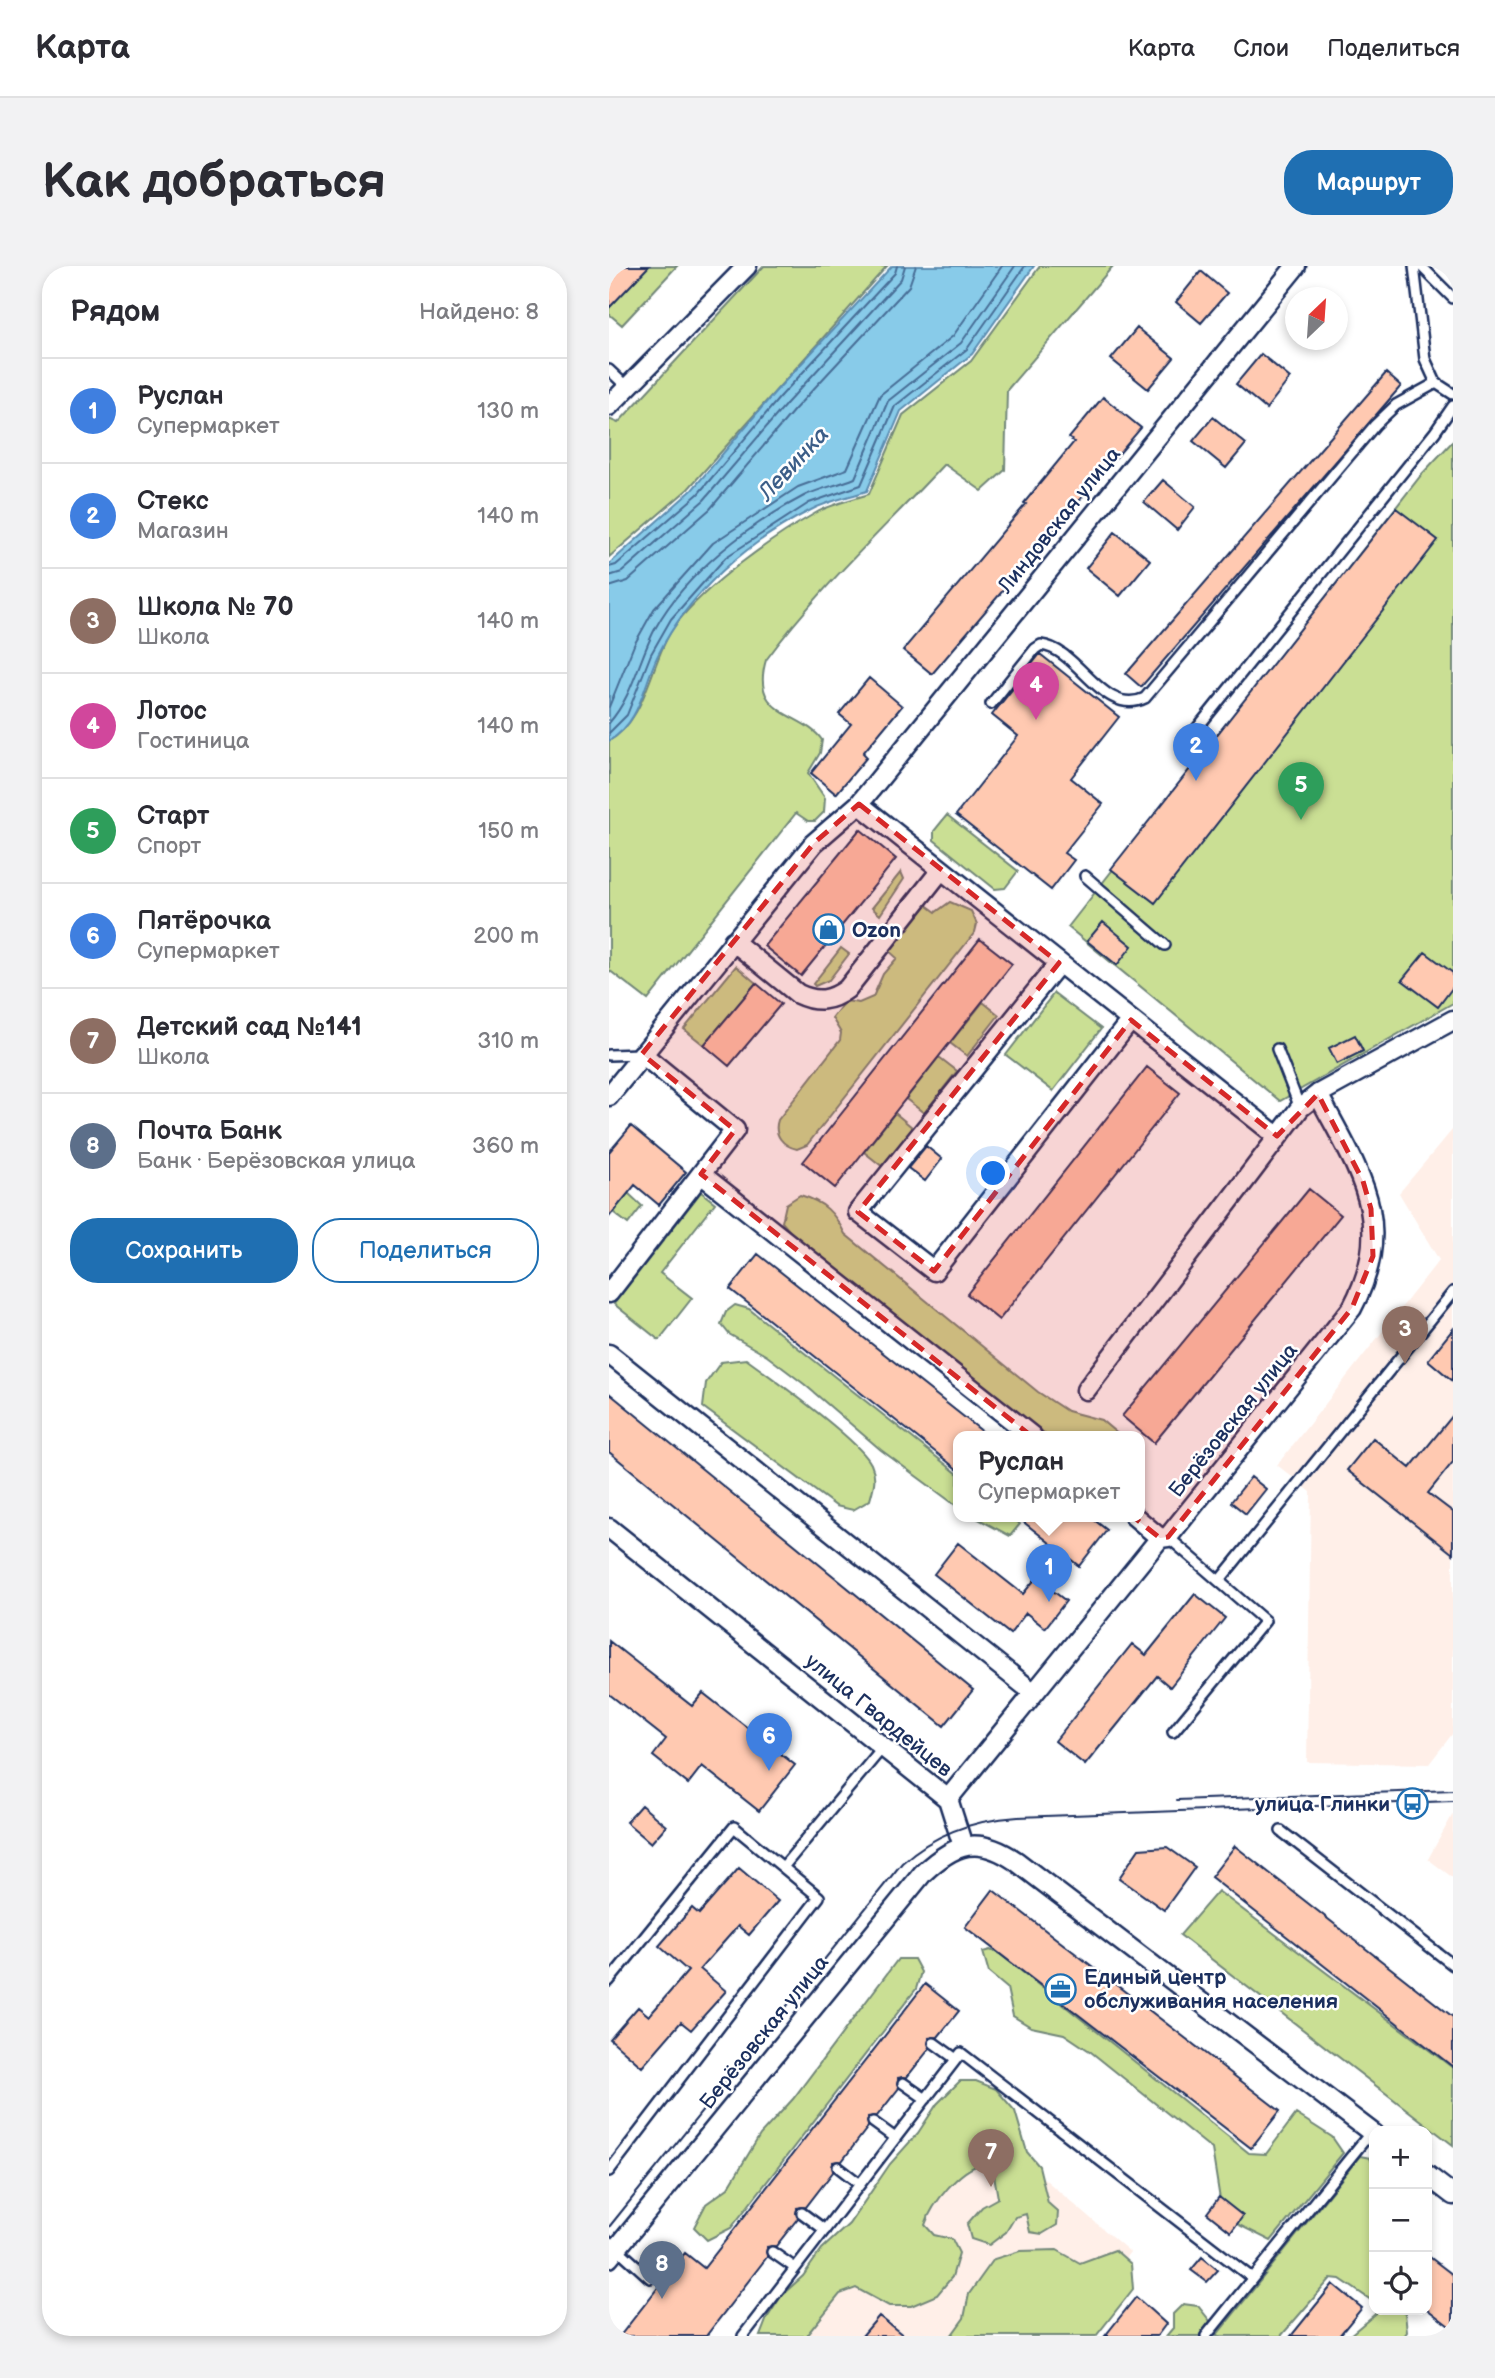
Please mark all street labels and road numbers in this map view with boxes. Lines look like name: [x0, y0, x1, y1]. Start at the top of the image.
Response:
street label: Линдовская улица: [992, 442, 1126, 599]
street label: Берёзовская улица: [1164, 1338, 1303, 1502]
street label: улица Гвардейцев: [800, 1649, 957, 1782]
street label: Берёзовская улица: [695, 1950, 834, 2114]

